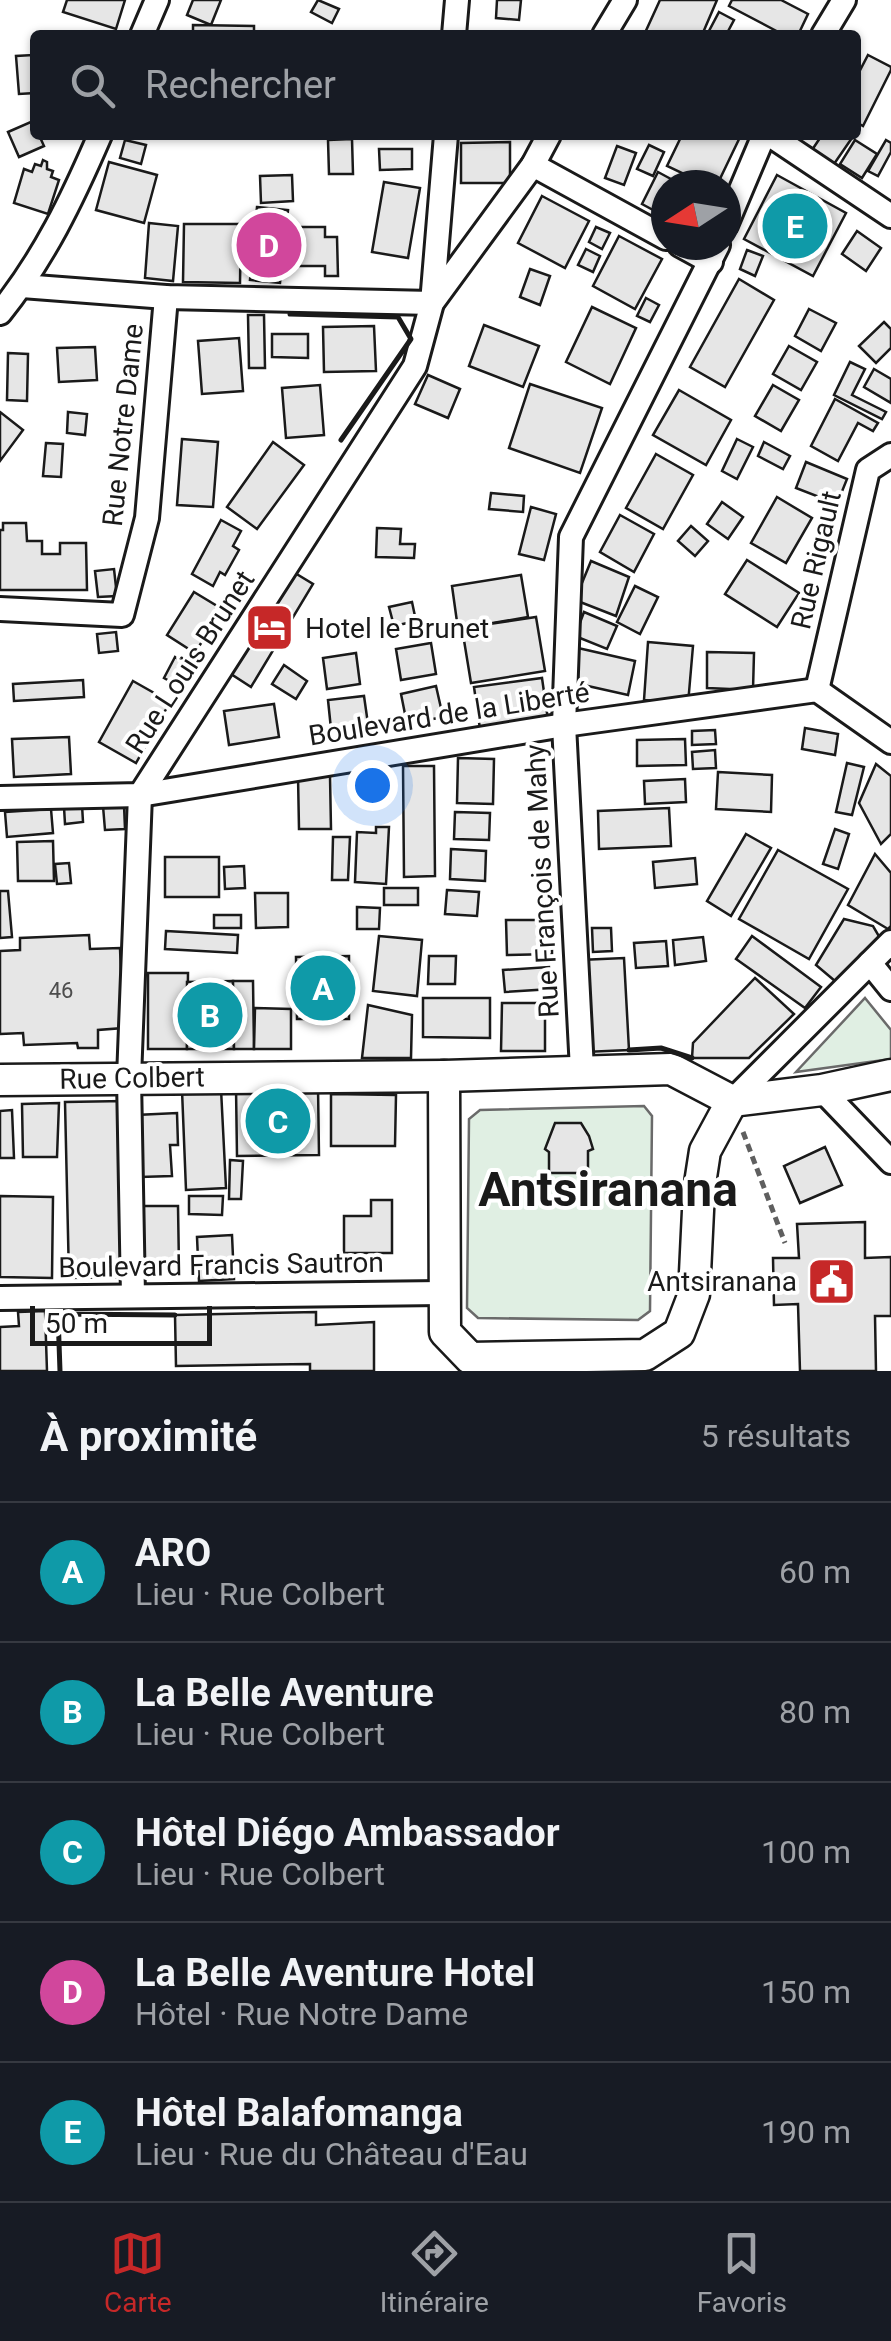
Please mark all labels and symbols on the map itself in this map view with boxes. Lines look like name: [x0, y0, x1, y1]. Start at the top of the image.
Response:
north arrow: [651, 170, 741, 260]
pin: E: [762, 188, 828, 264]
pin: D: [236, 208, 302, 282]
street label: Rue Notre Dame: [96, 322, 150, 528]
street label: Rue Rigault: [784, 488, 848, 632]
street label: Rue Louis Brunet: [119, 565, 261, 759]
hotel icon: Hotel le Brunet: [244, 602, 296, 654]
place label: Hotel le Brunet: [305, 612, 489, 645]
street label: Boulevard de la Liberté: [306, 675, 592, 753]
street label: Rue François de Mahy: [518, 743, 566, 1019]
your location: [347, 760, 398, 811]
pin: A: [290, 950, 356, 1026]
house number: 46: [49, 978, 73, 1003]
pin: B: [178, 978, 242, 1052]
street label: Rue Colbert: [59, 1060, 205, 1096]
pin: C: [246, 1084, 310, 1158]
district label: Antsiranana: [478, 1161, 738, 1218]
street label: Boulevard Francis Sautron: [58, 1246, 384, 1284]
public building icon: Antsiranana: [806, 1255, 858, 1307]
place label: Antsiranana: [647, 1265, 797, 1298]
scale bar: [30, 1301, 212, 1346]

